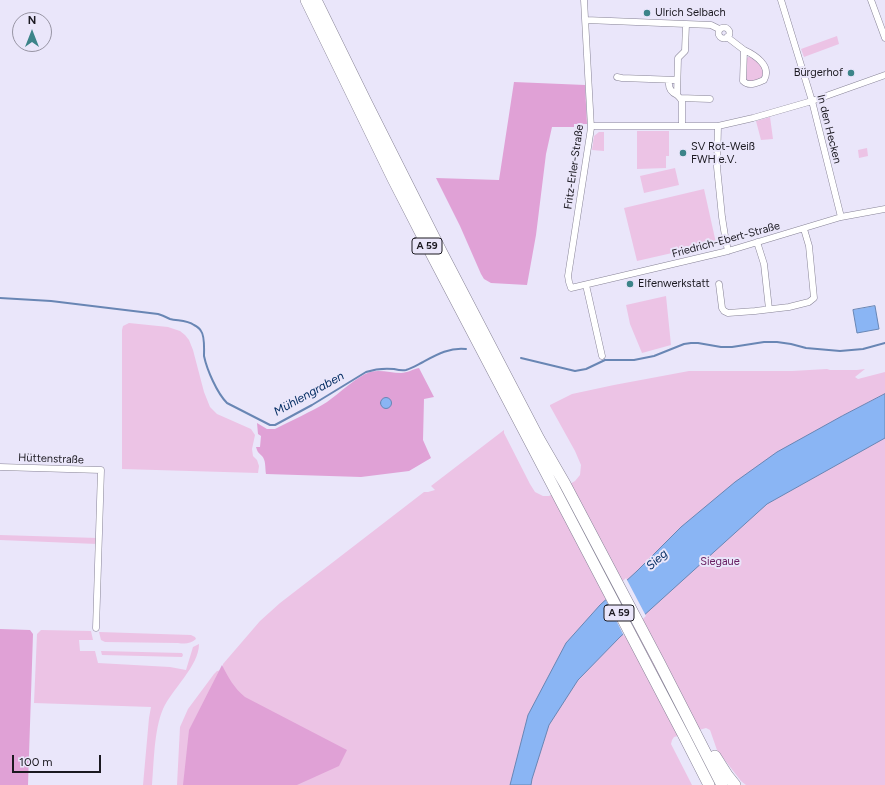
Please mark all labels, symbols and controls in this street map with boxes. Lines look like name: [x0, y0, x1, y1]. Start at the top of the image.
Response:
place label: Ulrich Selbach: [655, 6, 726, 20]
marker: Ulrich Selbach: [642, 8, 652, 18]
north arrow: [12, 12, 52, 52]
text: N: [28, 14, 36, 27]
place label: Bürgerhof: [794, 66, 843, 80]
marker: Bürgerhof: [846, 68, 856, 78]
street label: In den Hecken: [814, 93, 844, 165]
street label: Fritz-Erler-Straße: [562, 124, 586, 210]
place label: SV Rot-Weiß FWH e.V.: [691, 140, 755, 166]
marker: SV Rot-Weiß FWH e.V.: [678, 148, 688, 158]
street label: Friedrich-Ebert-Straße: [670, 219, 782, 261]
road number: A 59: [412, 238, 442, 254]
place label: Elfenwerkstatt: [638, 277, 710, 291]
marker: Elfenwerkstatt: [625, 279, 635, 289]
water label: Mühlengraben: [271, 369, 347, 419]
street label: Hüttenstraße: [18, 451, 84, 467]
water label: Sieg: [643, 547, 671, 573]
park label: Siegaue: [700, 555, 740, 569]
road number: A 59: [604, 605, 634, 621]
scale bar: [14, 747, 103, 773]
text: 100 m: [19, 755, 53, 769]

